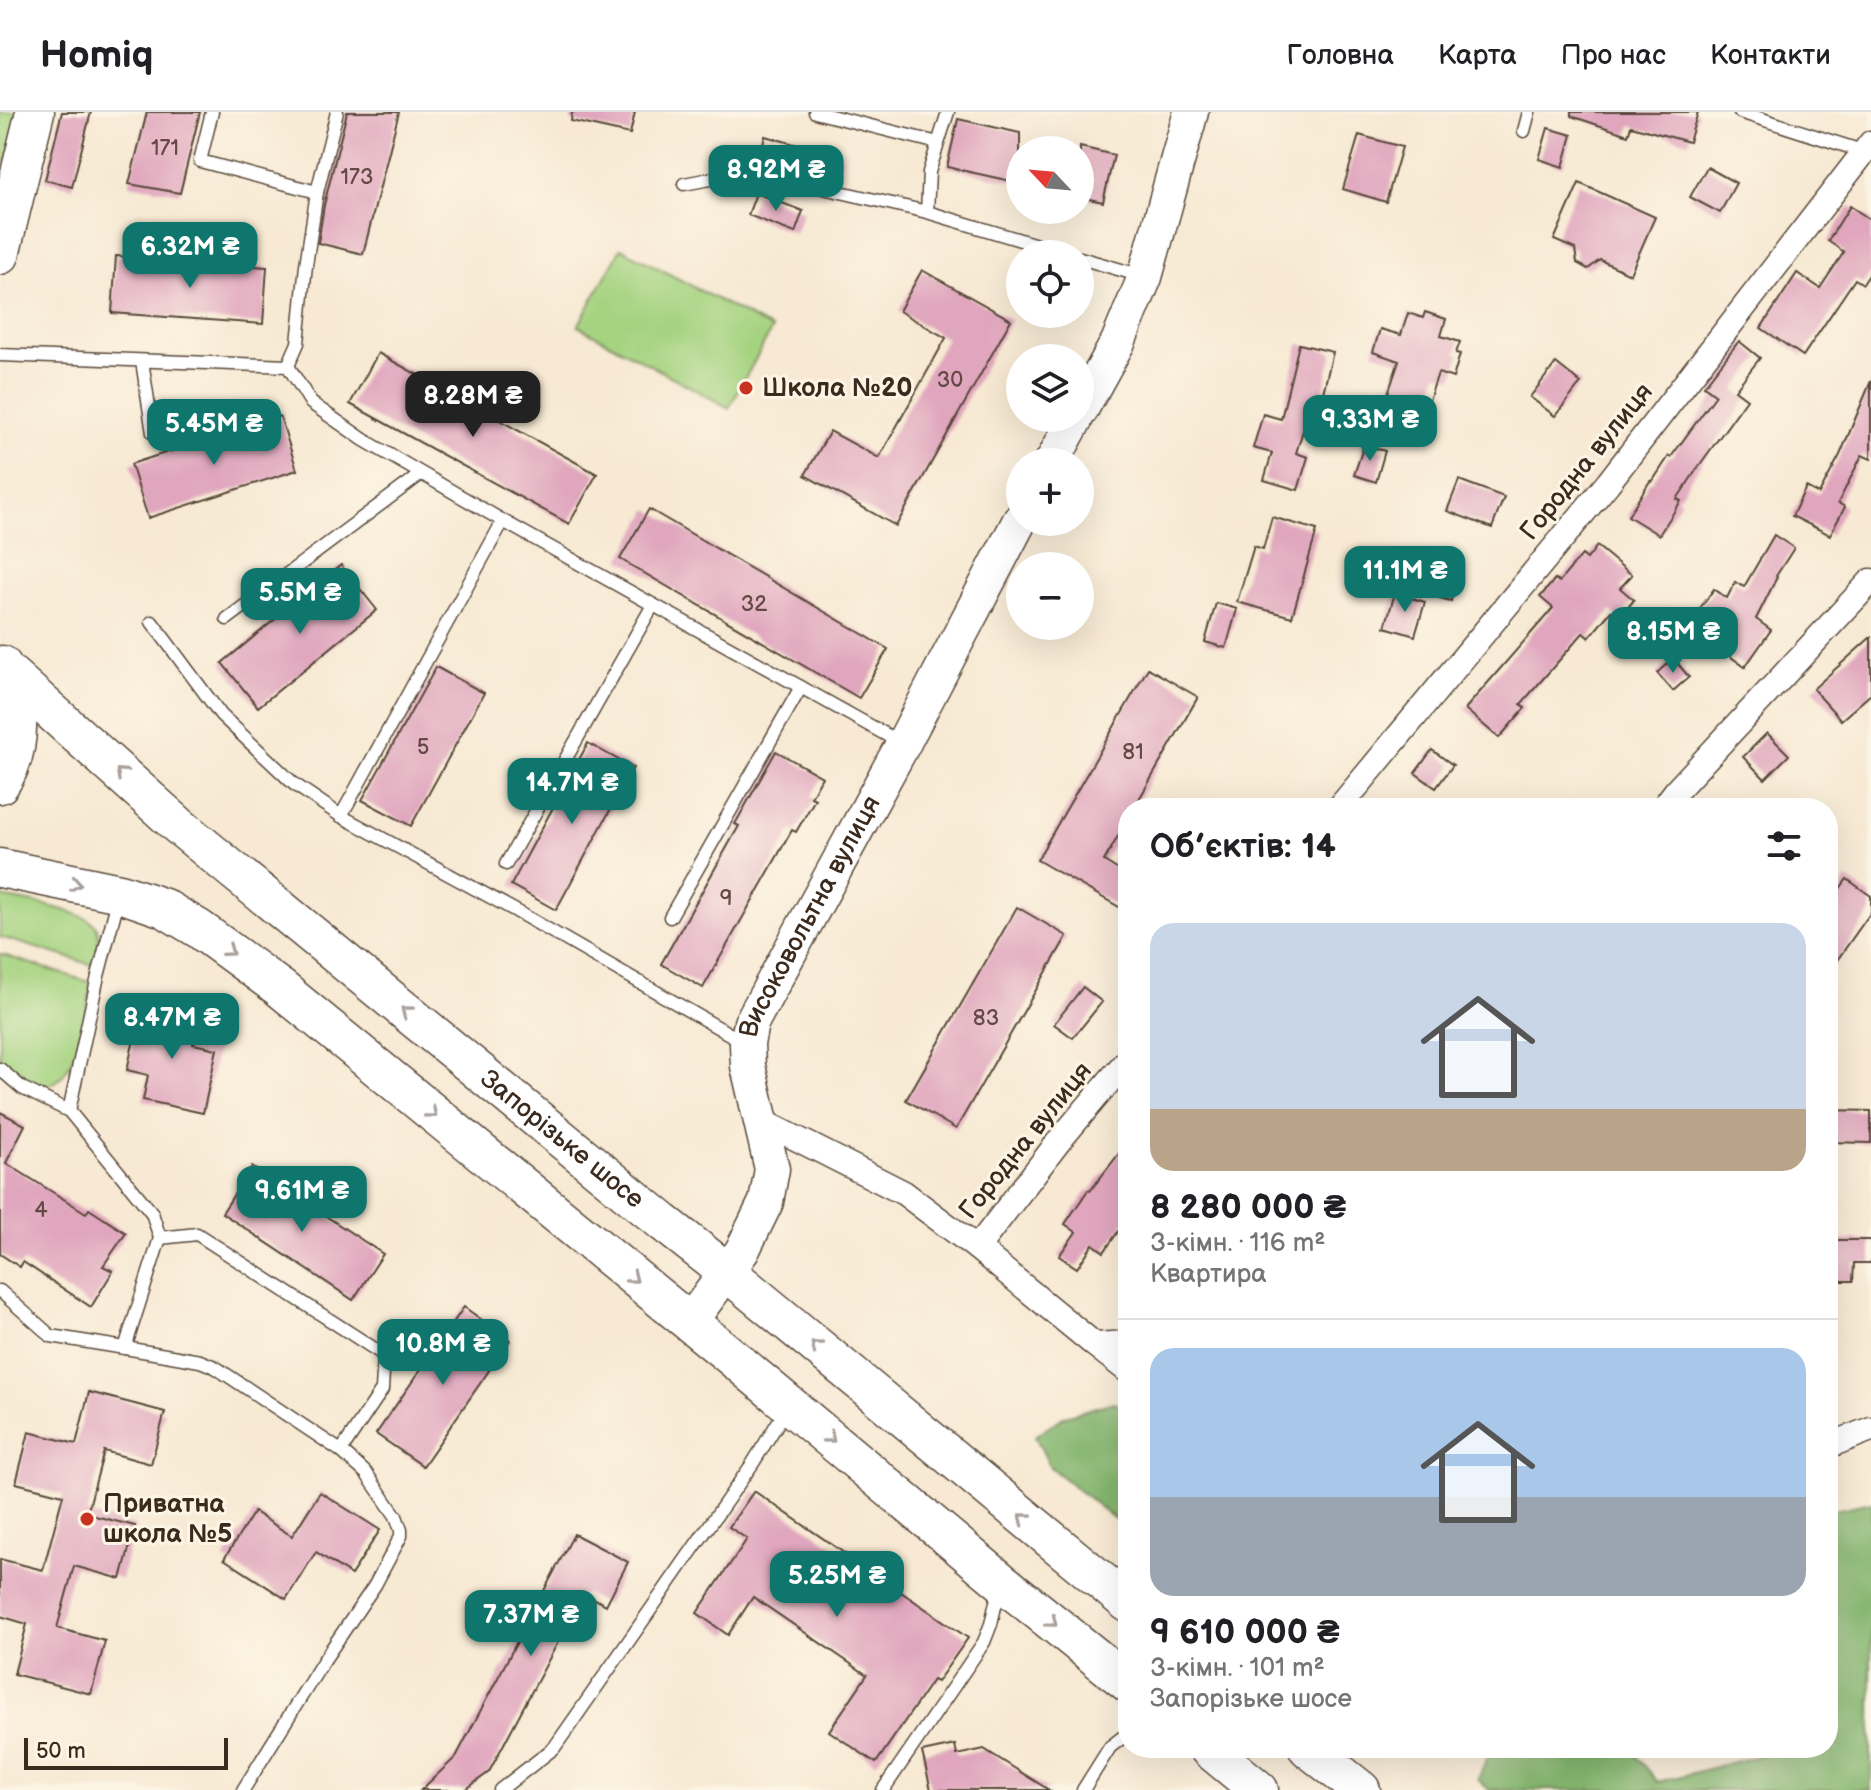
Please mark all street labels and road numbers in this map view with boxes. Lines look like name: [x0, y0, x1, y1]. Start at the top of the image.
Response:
street label: Городна вулиця: [1514, 377, 1660, 547]
street label: Високовольтна вулиця: [733, 790, 887, 1040]
street label: Городна вулиця: [953, 1056, 1099, 1226]
street label: Запорізьке шосе: [474, 1063, 650, 1215]

